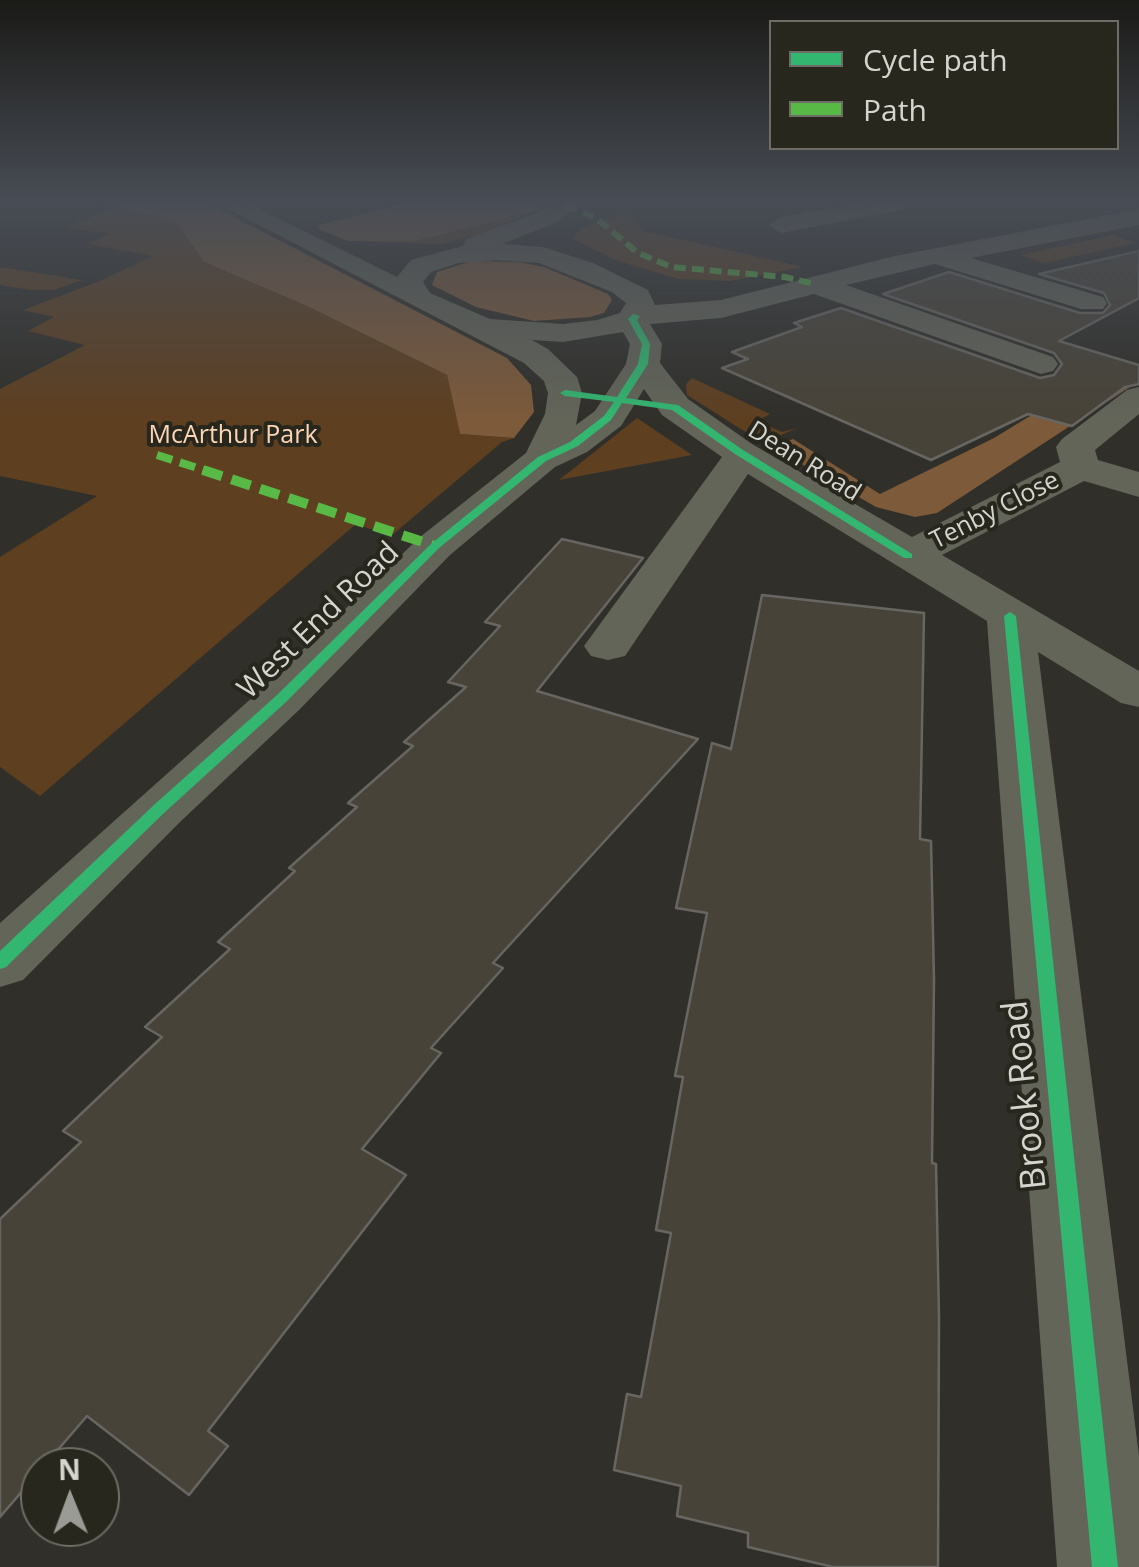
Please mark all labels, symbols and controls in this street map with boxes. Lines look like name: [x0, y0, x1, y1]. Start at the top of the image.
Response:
legend: [769, 20, 1119, 150]
text: Cycle path: [863, 39, 1008, 80]
text: Path: [863, 89, 927, 130]
street label: Dean Road: [742, 415, 866, 509]
park label: McArthur Park: [148, 421, 318, 451]
street label: Tenby Close: [926, 466, 1064, 556]
street label: West End Road: [231, 535, 407, 707]
street label: Brook Road: [995, 998, 1057, 1192]
north arrow: [20, 1447, 120, 1547]
text: N: [58, 1450, 81, 1488]

